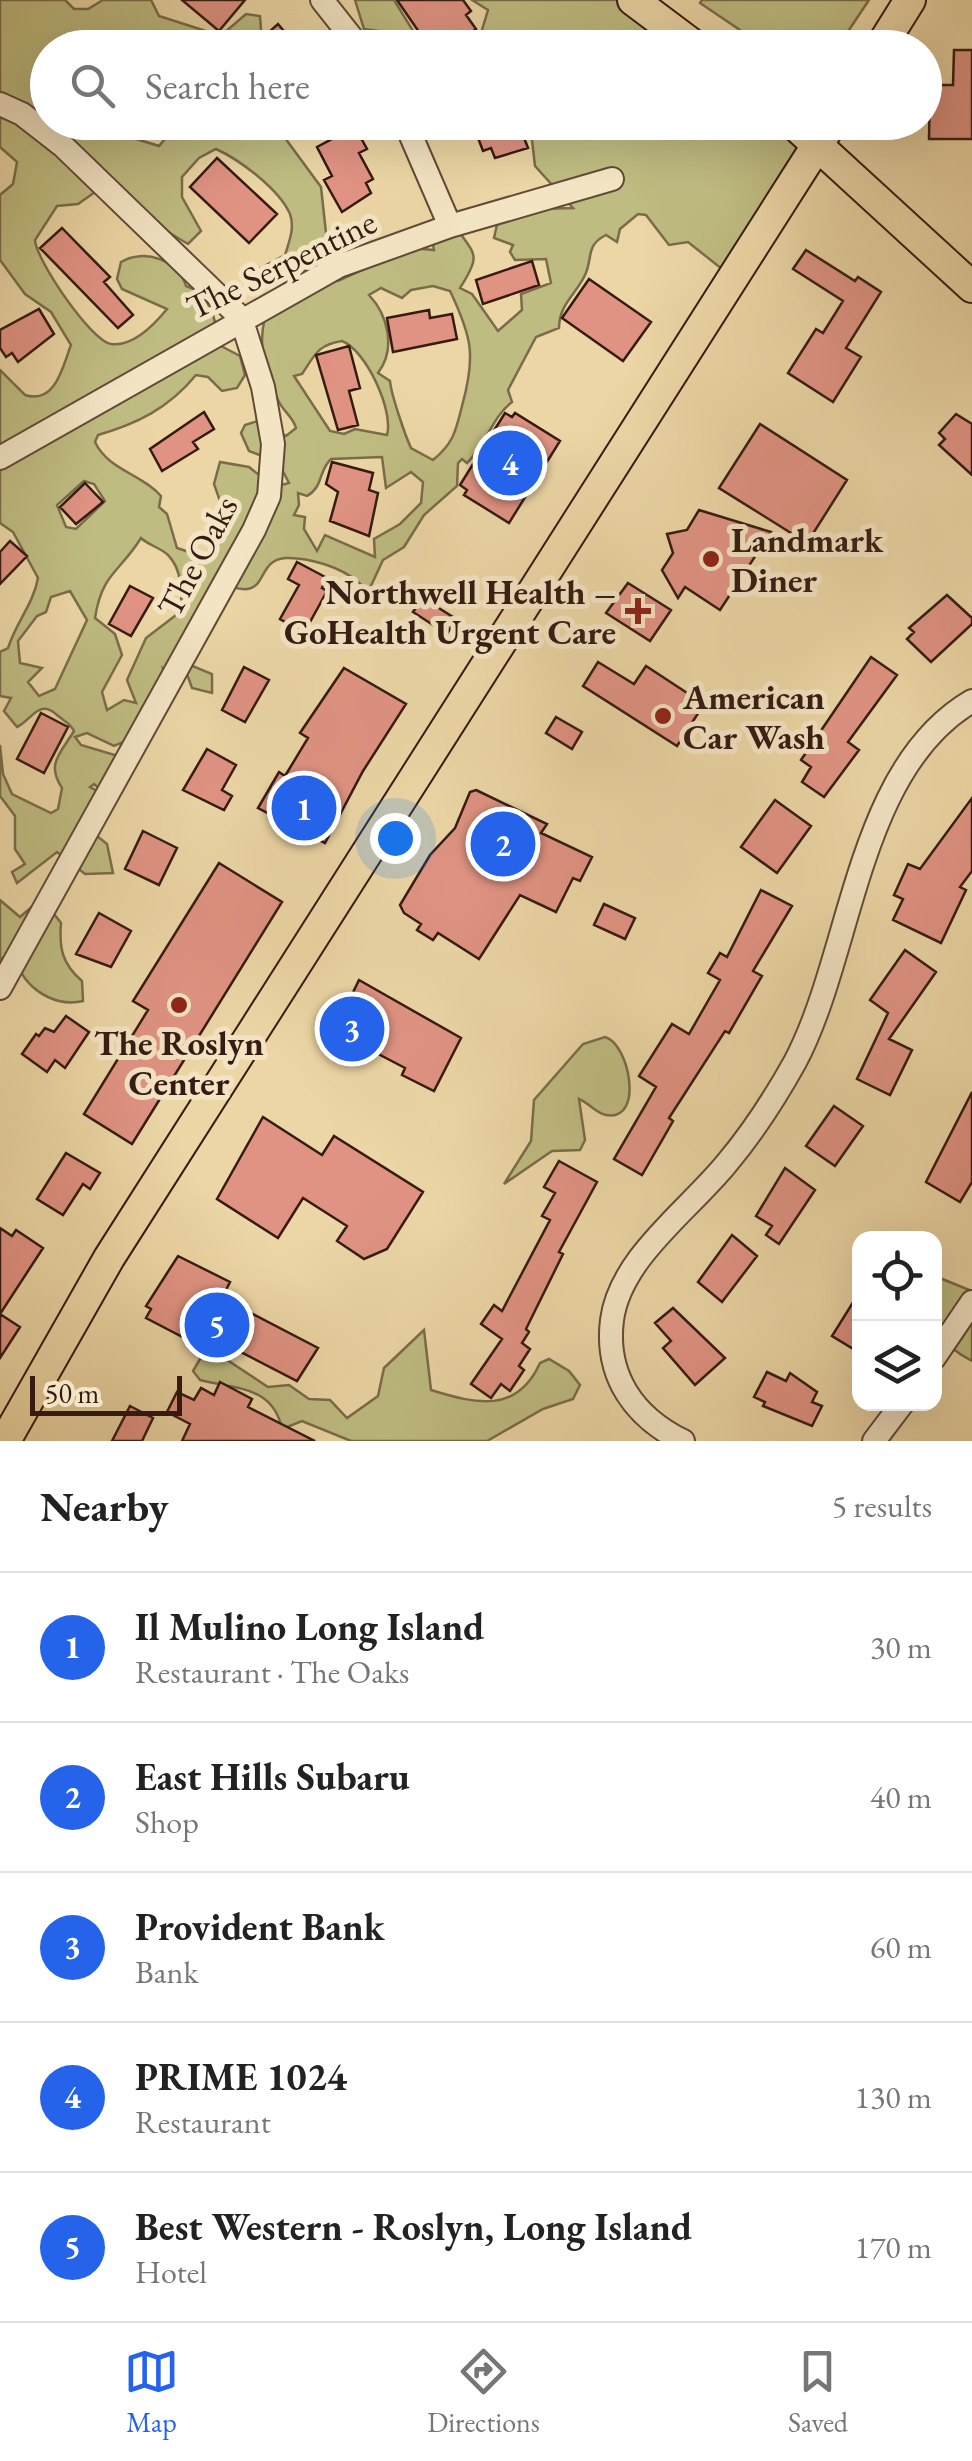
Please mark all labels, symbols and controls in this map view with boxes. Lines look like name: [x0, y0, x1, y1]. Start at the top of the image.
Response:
search box: [30, 30, 942, 140]
icon: search: [65, 58, 120, 113]
text: Search here: [145, 61, 310, 110]
street label: The Serpentine: [179, 199, 383, 329]
pin: 4: [478, 426, 542, 500]
street label: The Oaks: [146, 488, 248, 624]
place label: Landmark Diner: [731, 517, 884, 602]
marker: Landmark Diner: [700, 548, 722, 570]
place label: Northwell Health – GoHealth Urgent Care: [284, 569, 616, 654]
marker: Northwell Health – GoHealth Urgent Care: [625, 598, 651, 624]
place label: American Car Wash: [682, 674, 825, 759]
marker: American Car Wash: [652, 705, 674, 727]
pin: 1: [272, 770, 336, 846]
pin: 2: [470, 806, 536, 882]
your location: [370, 813, 421, 864]
pin: 3: [320, 992, 384, 1066]
marker: The Roslyn Center: [168, 994, 190, 1016]
place label: The Roslyn Center: [94, 1020, 264, 1105]
map controls: [852, 1231, 942, 1411]
button: locate: [852, 1231, 942, 1321]
pin: 5: [184, 1288, 250, 1362]
button: layers: [852, 1321, 942, 1411]
scale bar: [30, 1371, 182, 1416]
text: 50 m: [45, 1375, 99, 1411]
text: Nearby: [40, 1479, 169, 1534]
text: 5 results: [832, 1485, 932, 1527]
text: Il Mulino Long Island: [135, 1602, 484, 1651]
text: 1: [64, 1626, 81, 1668]
text: 30 m: [870, 1626, 932, 1668]
text: Restaurant · The Oaks: [135, 1651, 409, 1693]
text: East Hills Subaru: [135, 1752, 410, 1801]
text: 2: [64, 1776, 81, 1818]
text: 40 m: [870, 1776, 932, 1818]
text: Shop: [135, 1801, 199, 1843]
text: Provident Bank: [135, 1902, 385, 1951]
text: 3: [64, 1926, 81, 1968]
text: 60 m: [870, 1926, 932, 1968]
text: Bank: [135, 1951, 198, 1993]
text: PRIME 1024: [135, 2052, 347, 2101]
text: 4: [64, 2076, 81, 2118]
text: 130 m: [855, 2076, 932, 2118]
text: Restaurant: [135, 2101, 271, 2143]
text: Best Western - Roslyn, Long Island: [135, 2202, 692, 2251]
text: 5: [64, 2226, 81, 2268]
text: 170 m: [855, 2226, 932, 2268]
text: Hotel: [135, 2251, 207, 2293]
tab: Map: [124, 2344, 179, 2440]
tab: Directions: [427, 2344, 540, 2440]
tab: Saved: [788, 2344, 848, 2440]

